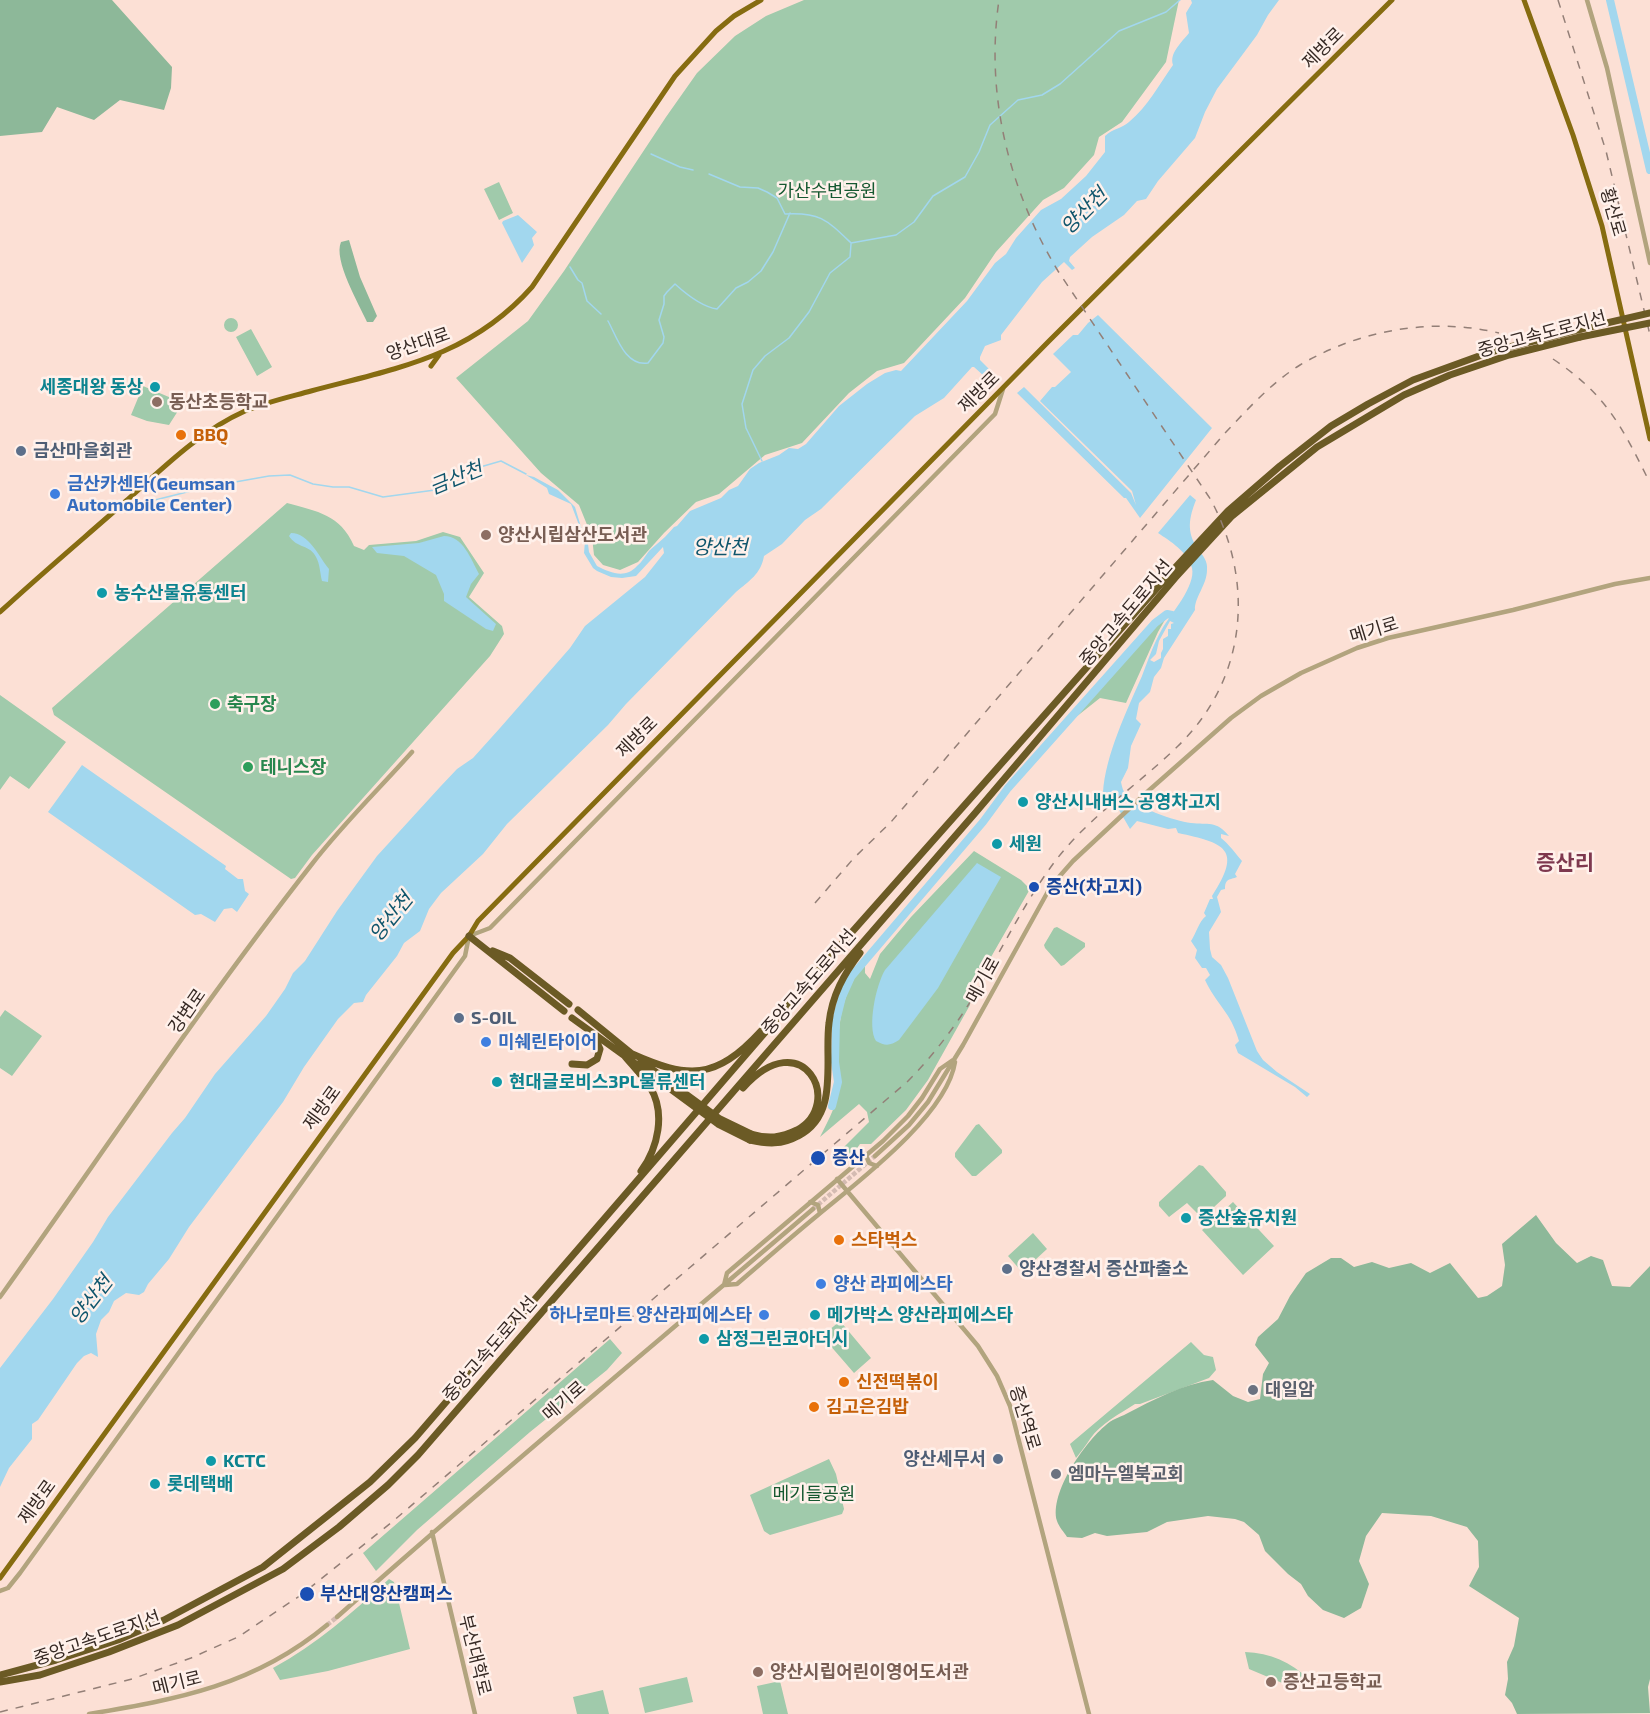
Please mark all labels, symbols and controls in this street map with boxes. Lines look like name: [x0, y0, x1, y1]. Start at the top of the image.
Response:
street label: 제방로: [1298, 23, 1348, 73]
park label: 가산수변공원: [777, 180, 877, 202]
water label: 양산천: [1056, 183, 1112, 239]
street label: 황산로: [1596, 185, 1630, 239]
street label: 중앙고속도로지선: [1475, 306, 1609, 362]
street label: 양산대로: [383, 323, 453, 365]
street label: 제방로: [954, 367, 1004, 417]
place label: 세종대왕 동상: [40, 376, 143, 398]
marker: 세종대왕 동상: [148, 380, 162, 394]
place label: 동산초등학교: [169, 391, 268, 413]
marker: 동산초등학교: [150, 395, 164, 409]
place label: BBQ: [193, 424, 228, 446]
marker: BBQ: [174, 428, 188, 442]
place label: 금산마을회관: [33, 440, 132, 462]
marker: 금산마을회관: [14, 444, 28, 458]
water label: 금산천: [426, 457, 486, 499]
place label: 금산카센타(Geumsan Automobile Center): [67, 473, 235, 516]
marker: 금산카센타(Geumsan Automobile Center): [48, 487, 62, 501]
place label: 양산시립삼산도서관: [498, 524, 647, 546]
marker: 양산시립삼산도서관: [479, 528, 493, 542]
water label: 양산천: [692, 535, 748, 559]
street label: 중앙고속도로지선: [1075, 555, 1177, 671]
place label: 농수산물유통센터: [114, 582, 246, 604]
marker: 농수산물유통센터: [95, 586, 109, 600]
street label: 메기로: [1347, 612, 1401, 648]
place label: 축구장: [227, 693, 277, 715]
marker: 축구장: [208, 697, 222, 711]
street label: 제방로: [612, 712, 662, 762]
place label: 테니스장: [260, 756, 326, 778]
marker: 테니스장: [241, 760, 255, 774]
place label: 양산시내버스 공영차고지: [1035, 791, 1221, 813]
marker: 양산시내버스 공영차고지: [1016, 795, 1030, 809]
place label: 세원: [1009, 833, 1042, 855]
marker: 세원: [990, 837, 1004, 851]
district label: 증산리: [1536, 850, 1594, 876]
place label: 증산(차고지): [1046, 876, 1142, 898]
marker: 증산(차고지): [1027, 880, 1041, 894]
water label: 양산천: [364, 888, 418, 946]
street label: 중앙고속도로지선: [757, 925, 861, 1039]
street label: 메기로: [962, 953, 1004, 1007]
street label: 강변로: [164, 984, 210, 1038]
place label: S-OIL: [471, 1007, 516, 1029]
marker: S-OIL: [452, 1011, 466, 1025]
place label: 미쉐린타이어: [498, 1031, 597, 1053]
marker: 미쉐린타이어: [479, 1035, 493, 1049]
place label: 현대글로비스3PL물류센터: [509, 1071, 706, 1093]
marker: 현대글로비스3PL물류센터: [490, 1075, 504, 1089]
street label: 제방로: [299, 1082, 345, 1134]
place label: 증산: [832, 1147, 865, 1169]
marker: 증산: [809, 1149, 827, 1167]
place label: 증산숲유치원: [1198, 1207, 1297, 1229]
marker: 증산숲유치원: [1179, 1211, 1193, 1225]
place label: 스타벅스: [851, 1229, 917, 1251]
marker: 스타벅스: [832, 1233, 846, 1247]
place label: 양산경찰서 증산파출소: [1019, 1258, 1188, 1280]
marker: 양산경찰서 증산파출소: [1000, 1262, 1014, 1276]
water label: 양산천: [65, 1271, 117, 1329]
place label: 양산 라피에스타: [833, 1273, 953, 1295]
marker: 양산 라피에스타: [814, 1277, 828, 1291]
street label: 중앙고속도로지선: [438, 1292, 542, 1406]
place label: 하나로마트 양산라피에스타: [549, 1304, 752, 1326]
place label: 메가박스 양산라피에스타: [827, 1304, 1013, 1326]
marker: 하나로마트 양산라피에스타: [757, 1308, 771, 1322]
marker: 메가박스 양산라피에스타: [808, 1308, 822, 1322]
place label: 삼정그린코아더시: [716, 1328, 848, 1350]
marker: 삼정그린코아더시: [697, 1332, 711, 1346]
place label: 신전떡볶이: [856, 1371, 939, 1393]
marker: 신전떡볶이: [837, 1375, 851, 1389]
street label: 메기로: [538, 1377, 590, 1425]
place label: 대일암: [1265, 1379, 1315, 1401]
street label: 증산역로: [1005, 1383, 1045, 1453]
marker: 대일암: [1246, 1383, 1260, 1397]
place label: 김고은김밥: [826, 1396, 909, 1418]
marker: 김고은김밥: [807, 1400, 821, 1414]
place label: 양산세무서: [903, 1448, 986, 1470]
place label: KCTC: [223, 1450, 266, 1472]
marker: 양산세무서: [991, 1452, 1005, 1466]
marker: KCTC: [204, 1454, 218, 1468]
place label: 엠마누엘북교회: [1068, 1463, 1184, 1485]
marker: 엠마누엘북교회: [1049, 1467, 1063, 1481]
place label: 롯데택배: [167, 1473, 233, 1495]
street label: 제방로: [14, 1476, 60, 1528]
marker: 롯데택배: [148, 1477, 162, 1491]
park label: 메기들공원: [773, 1483, 855, 1505]
place label: 부산대양산캠퍼스: [320, 1583, 452, 1605]
marker: 부산대양산캠퍼스: [298, 1585, 316, 1603]
street label: 중앙고속도로지선: [31, 1606, 163, 1670]
street label: 부산대학로: [455, 1612, 495, 1698]
place label: 양산시립어린이영어도서관: [770, 1661, 969, 1683]
marker: 양산시립어린이영어도서관: [751, 1665, 765, 1679]
street label: 메기로: [150, 1667, 204, 1699]
place label: 증산고등학교: [1283, 1671, 1382, 1693]
marker: 증산고등학교: [1264, 1675, 1278, 1689]

